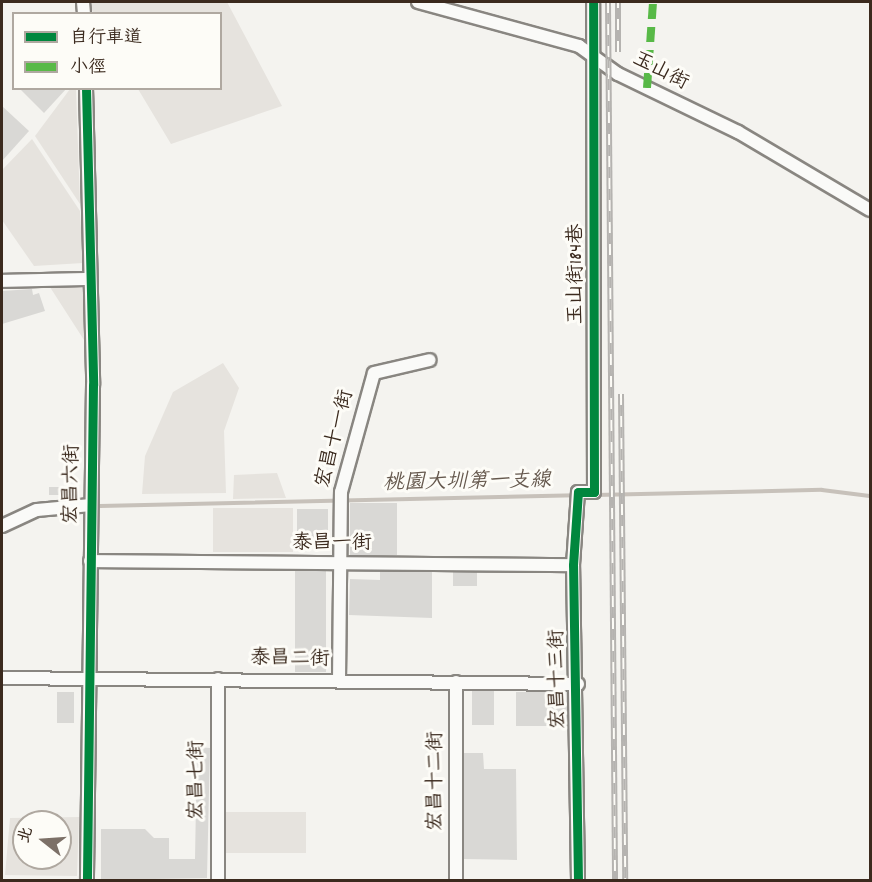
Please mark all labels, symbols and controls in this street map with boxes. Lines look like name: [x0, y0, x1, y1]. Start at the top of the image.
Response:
legend: [12, 12, 222, 90]
text: 自行車道: [70, 26, 142, 51]
street label: 玉山街: [628, 48, 692, 96]
text: 小徑: [70, 56, 106, 81]
street label: 玉山街184巷: [565, 224, 589, 324]
street label: 宏昌十一街: [312, 388, 360, 490]
street label: 宏昌六街: [60, 444, 86, 524]
water label: 桃園大圳第一支線: [383, 469, 551, 497]
street label: 泰昌一街: [292, 532, 372, 556]
street label: 宏昌十三街: [546, 629, 572, 729]
street label: 泰昌二街: [250, 647, 330, 673]
street label: 宏昌十二街: [425, 731, 449, 831]
street label: 宏昌七街: [186, 740, 210, 820]
north arrow: [12, 810, 72, 870]
text: 北: [13, 824, 40, 846]

